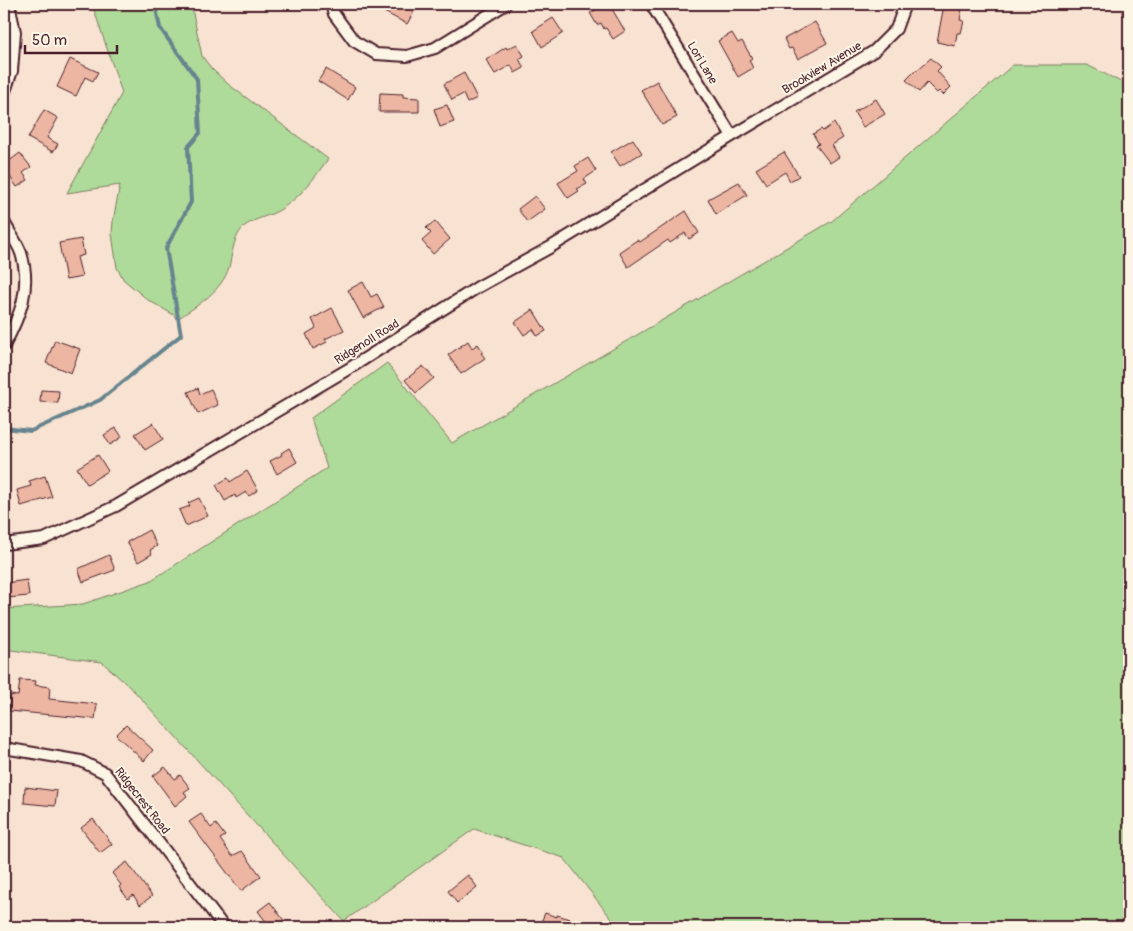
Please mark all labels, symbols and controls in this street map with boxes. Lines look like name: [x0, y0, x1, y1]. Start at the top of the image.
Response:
scale bar: [25, 22, 118, 54]
text: 50 m: [32, 31, 67, 50]
street label: Brookview Avenue: [780, 38, 864, 98]
street label: Lori Lane: [683, 39, 721, 87]
street label: Ridgenoll Road: [332, 316, 402, 368]
street label: Ridgecrest Road: [111, 765, 173, 837]

